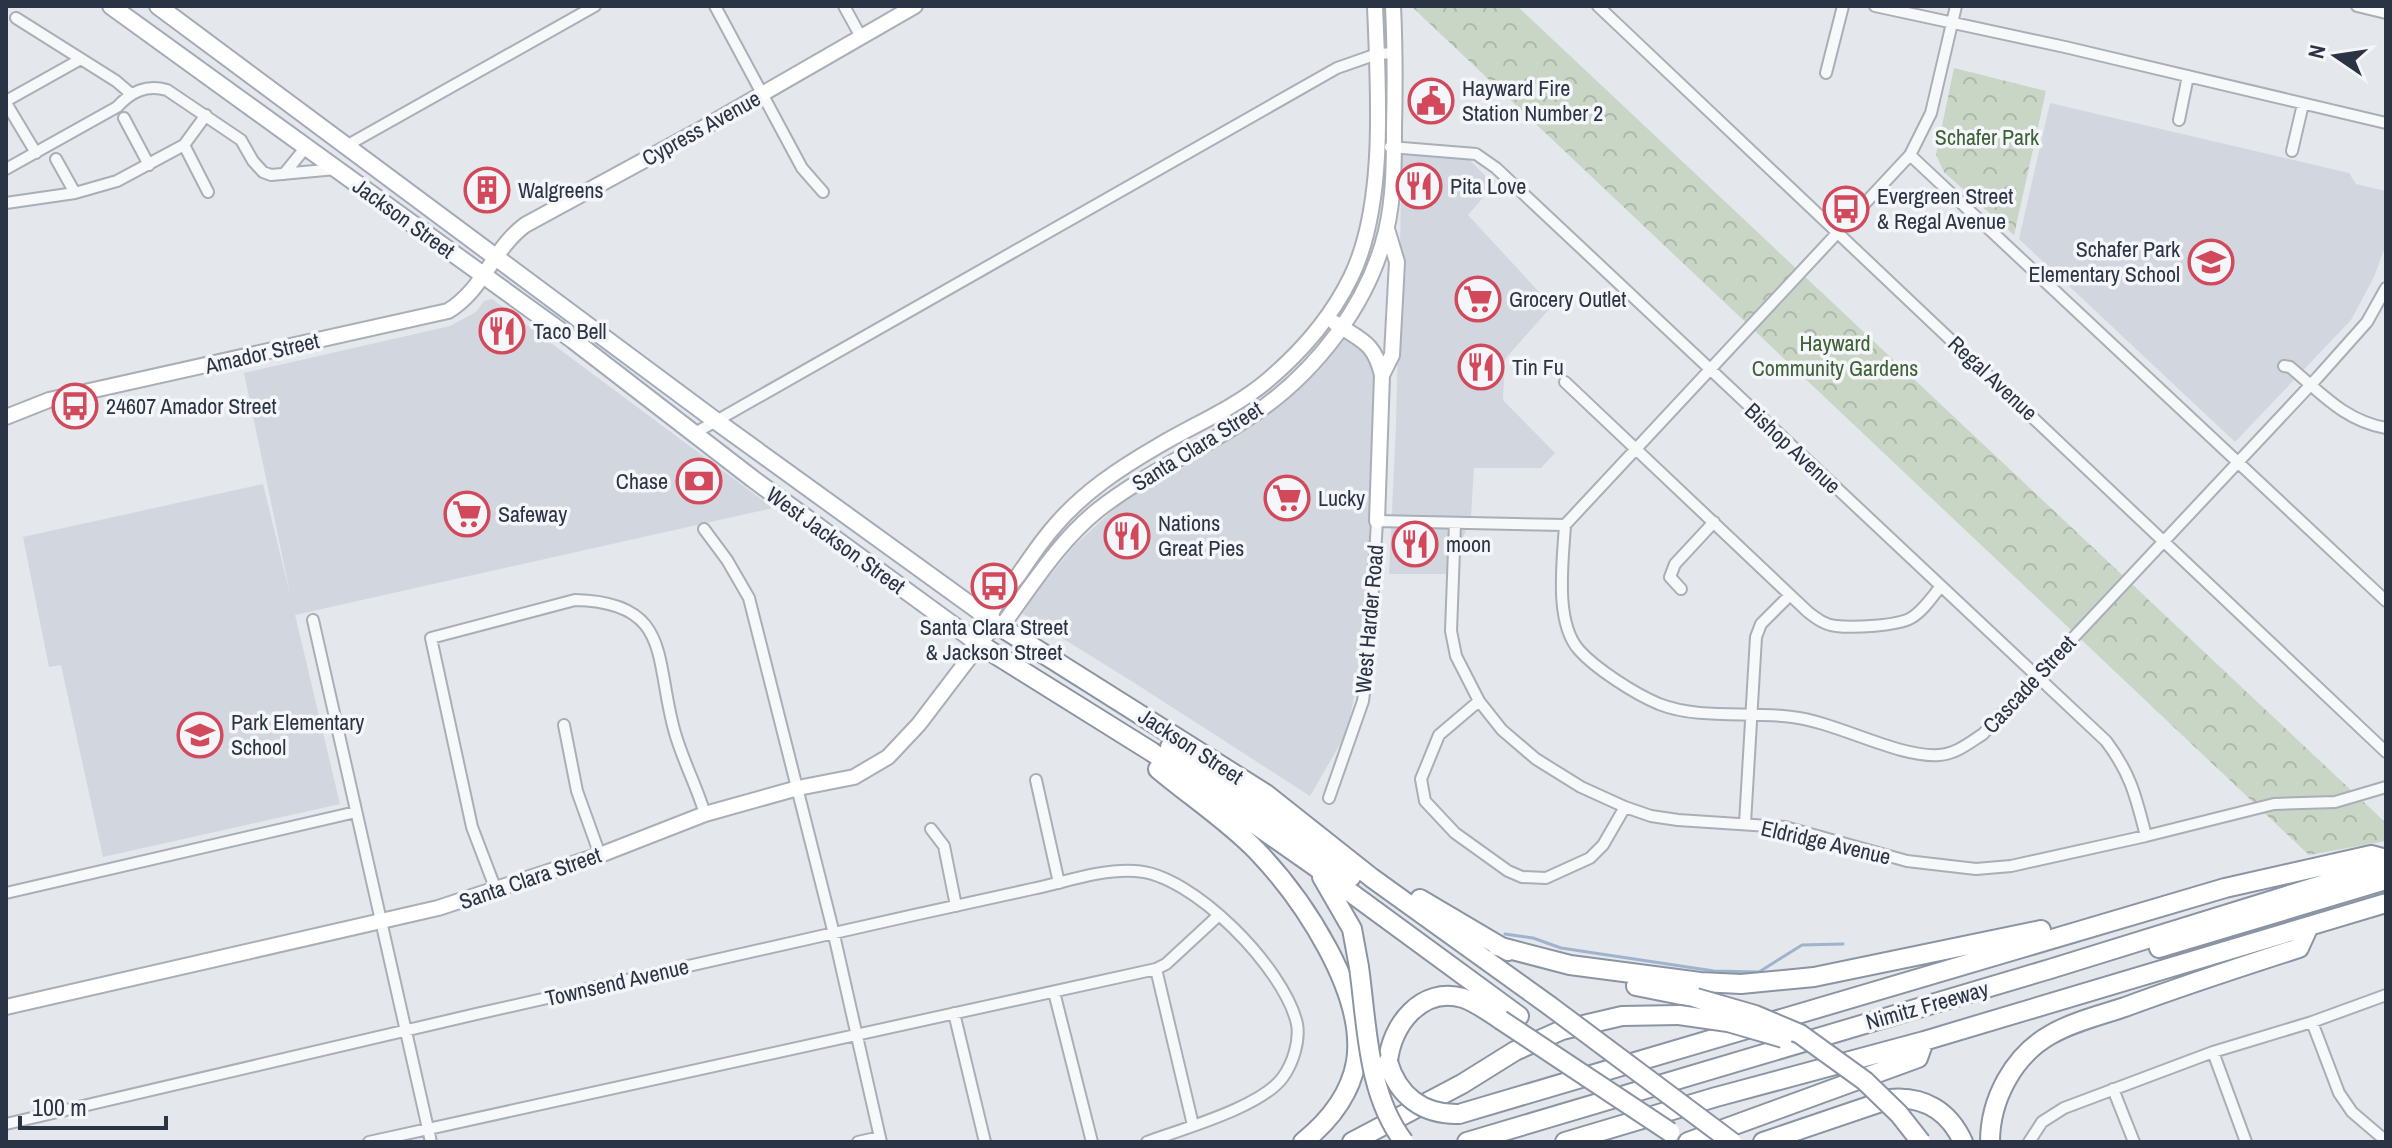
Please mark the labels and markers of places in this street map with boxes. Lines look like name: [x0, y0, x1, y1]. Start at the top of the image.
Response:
place label: Hayward Fire Station Number 2: [1462, 73, 1603, 128]
public building icon: Hayward Fire Station Number 2: [1407, 77, 1455, 125]
restaurant icon: Pita Love: [1395, 162, 1443, 210]
building icon: Walgreens: [463, 166, 511, 214]
place label: Pita Love: [1450, 171, 1526, 201]
place label: Walgreens: [518, 175, 604, 205]
place label: Evergreen Street & Regal Avenue: [1877, 181, 2013, 236]
bus stop icon: Evergreen Street & Regal Avenue: [1822, 185, 1870, 233]
place label: Schafer Park Elementary School: [2029, 234, 2181, 289]
school or university icon: Schafer Park Elementary School: [2187, 238, 2235, 286]
supermarket icon: Grocery Outlet: [1454, 275, 1502, 323]
place label: Grocery Outlet: [1509, 284, 1626, 314]
restaurant icon: Taco Bell: [478, 307, 526, 355]
place label: Taco Bell: [533, 316, 607, 346]
restaurant icon: Tin Fu: [1457, 343, 1505, 391]
place label: Tin Fu: [1512, 352, 1564, 382]
bus stop icon: 24607 Amador Street: [51, 382, 99, 430]
place label: 24607 Amador Street: [106, 391, 277, 421]
bank icon: Chase: [675, 457, 723, 505]
place label: Chase: [616, 466, 668, 496]
supermarket icon: Lucky: [1263, 474, 1311, 522]
place label: Lucky: [1318, 483, 1365, 513]
supermarket icon: Safeway: [443, 490, 491, 538]
place label: Safeway: [498, 499, 567, 529]
place label: Nations Great Pies: [1158, 508, 1244, 563]
restaurant icon: Nations Great Pies: [1103, 512, 1151, 560]
restaurant icon: moon: [1391, 520, 1439, 568]
place label: moon: [1446, 529, 1491, 559]
bus stop icon: Santa Clara Street & Jackson Street: [970, 562, 1018, 610]
place label: Santa Clara Street & Jackson Street: [920, 612, 1068, 667]
place label: Park Elementary School: [231, 707, 364, 762]
school or university icon: Park Elementary School: [176, 711, 224, 759]

